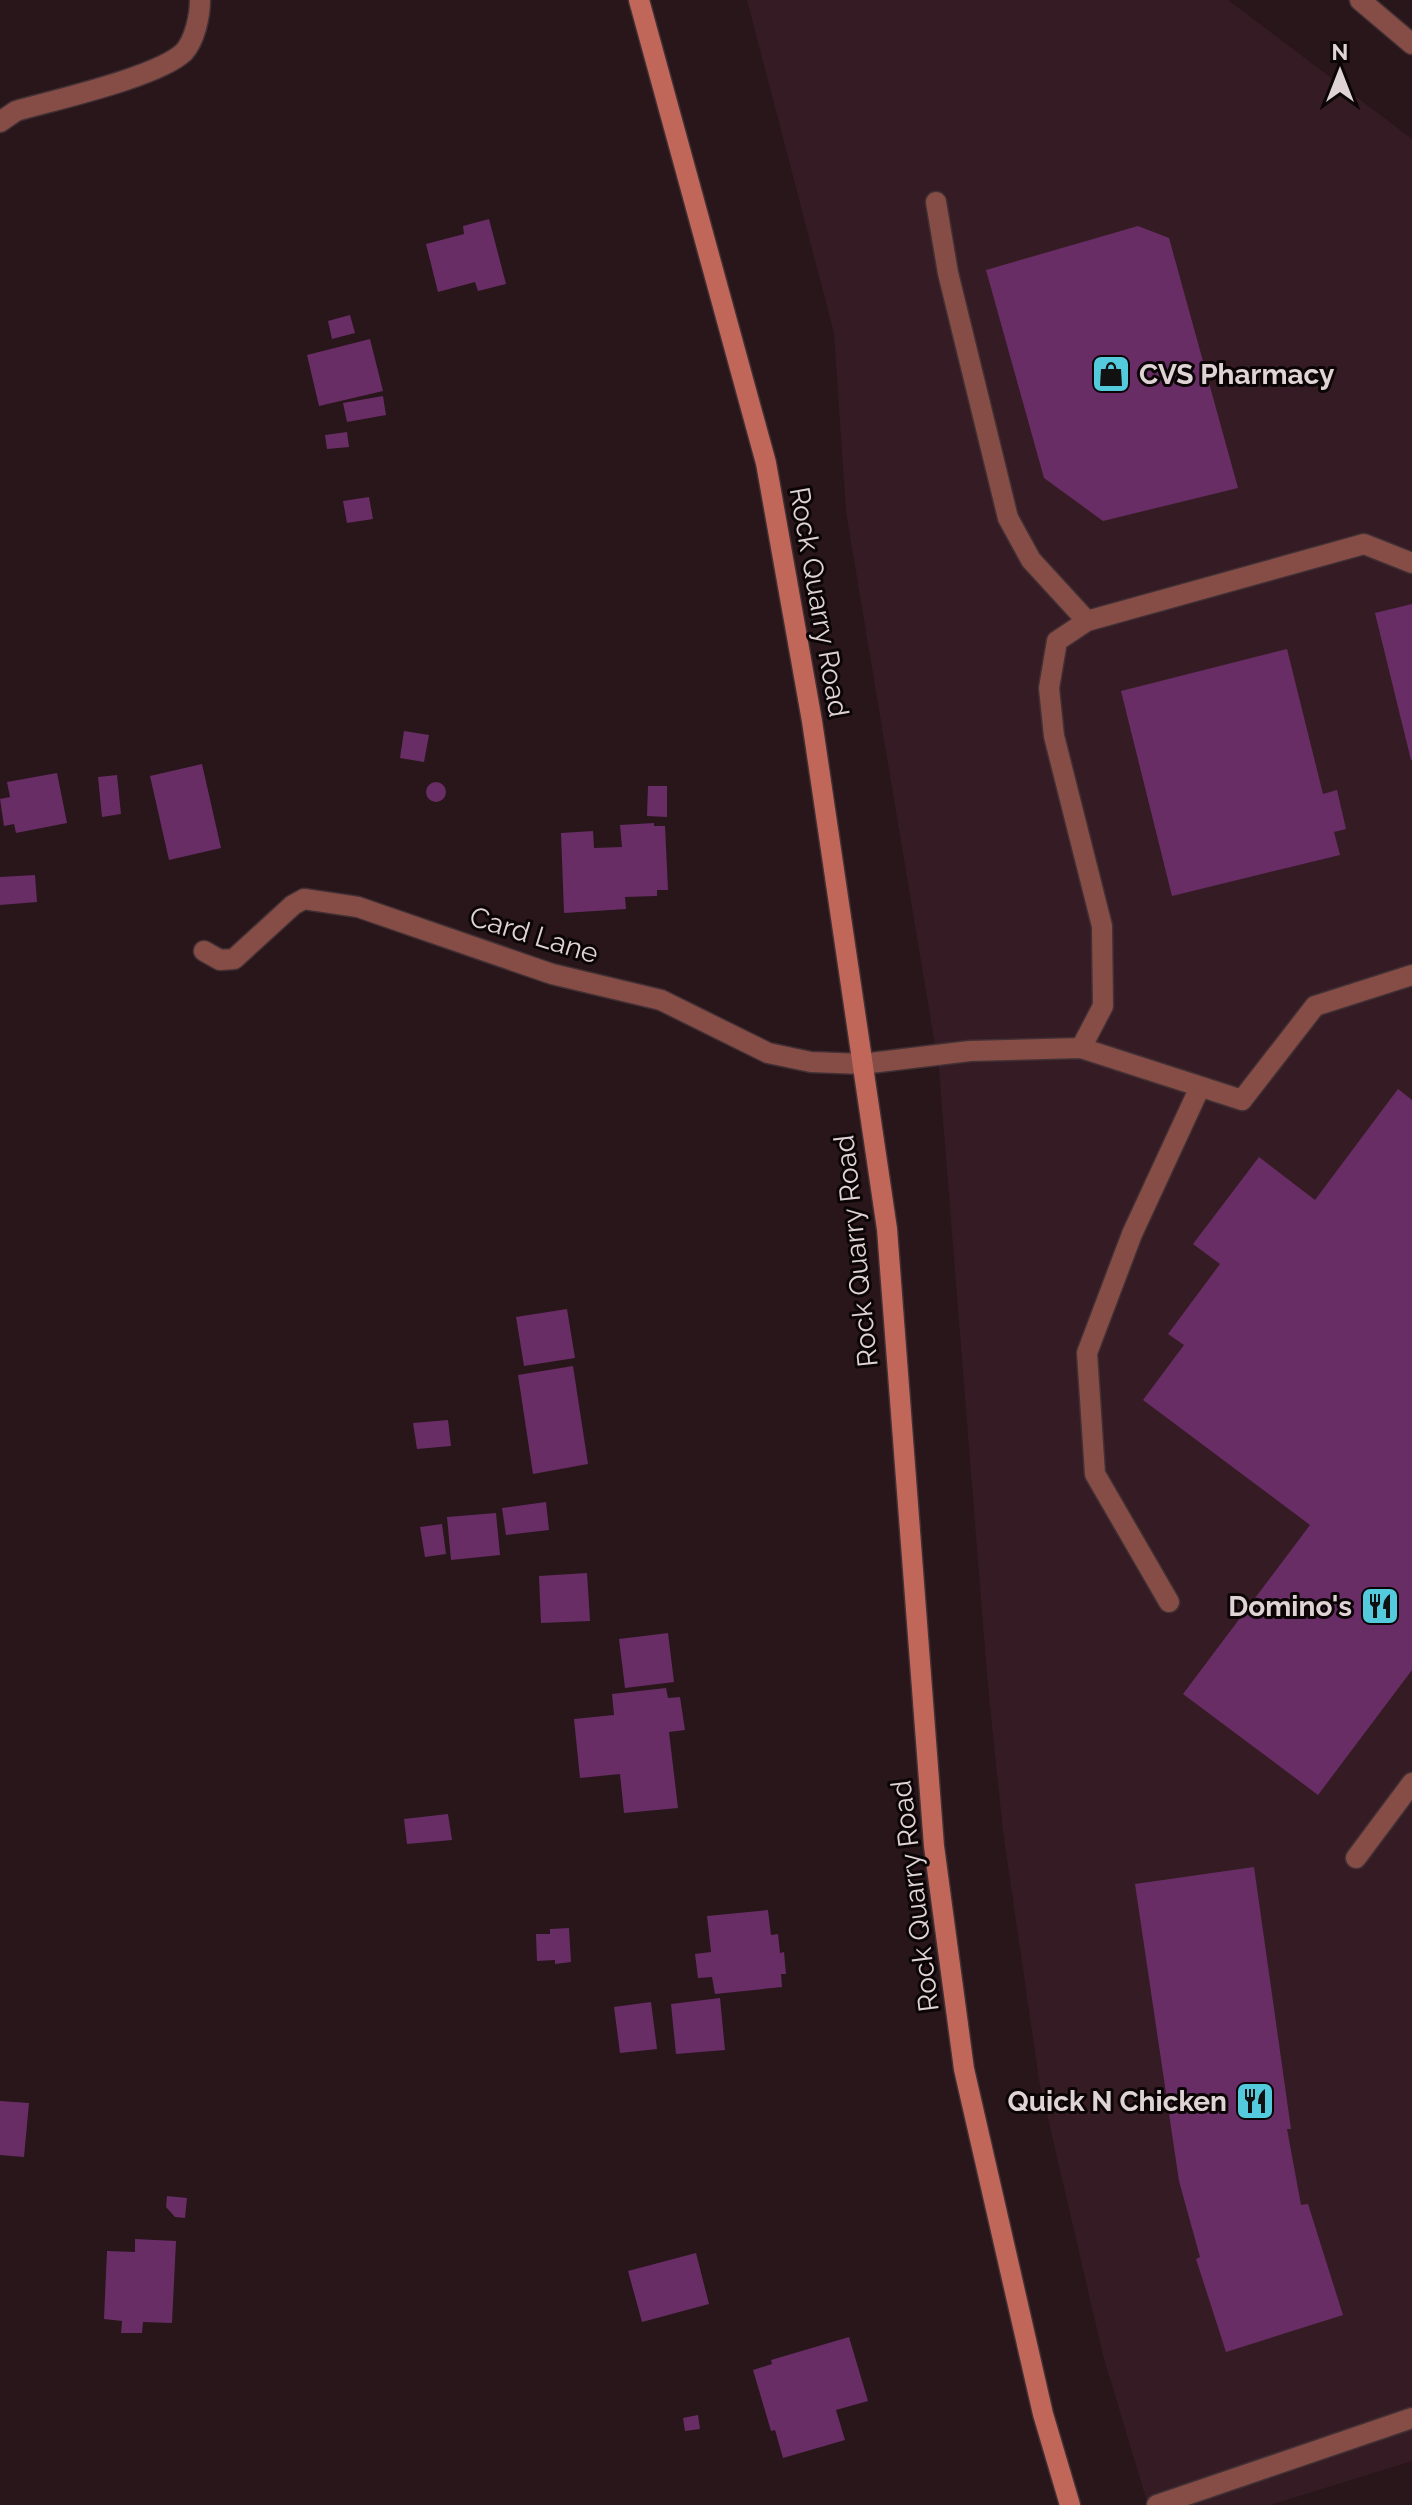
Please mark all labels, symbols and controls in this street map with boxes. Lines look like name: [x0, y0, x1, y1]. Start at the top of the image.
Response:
north arrow: [1300, 32, 1380, 112]
text: N: [1332, 39, 1348, 65]
shop icon: CVS Pharmacy: [1090, 353, 1132, 395]
place label: CVS Pharmacy: [1139, 358, 1335, 391]
street label: Rock Quarry Road: [783, 484, 855, 720]
street label: Card Lane: [466, 900, 602, 970]
street label: Rock Quarry Road: [827, 1133, 885, 1369]
restaurant icon: Domino's: [1359, 1585, 1401, 1627]
place label: Domino's: [1228, 1590, 1352, 1623]
street label: Rock Quarry Road: [884, 1778, 946, 2014]
restaurant icon: Quick N Chicken: [1234, 2080, 1276, 2122]
place label: Quick N Chicken: [1008, 2085, 1227, 2118]

